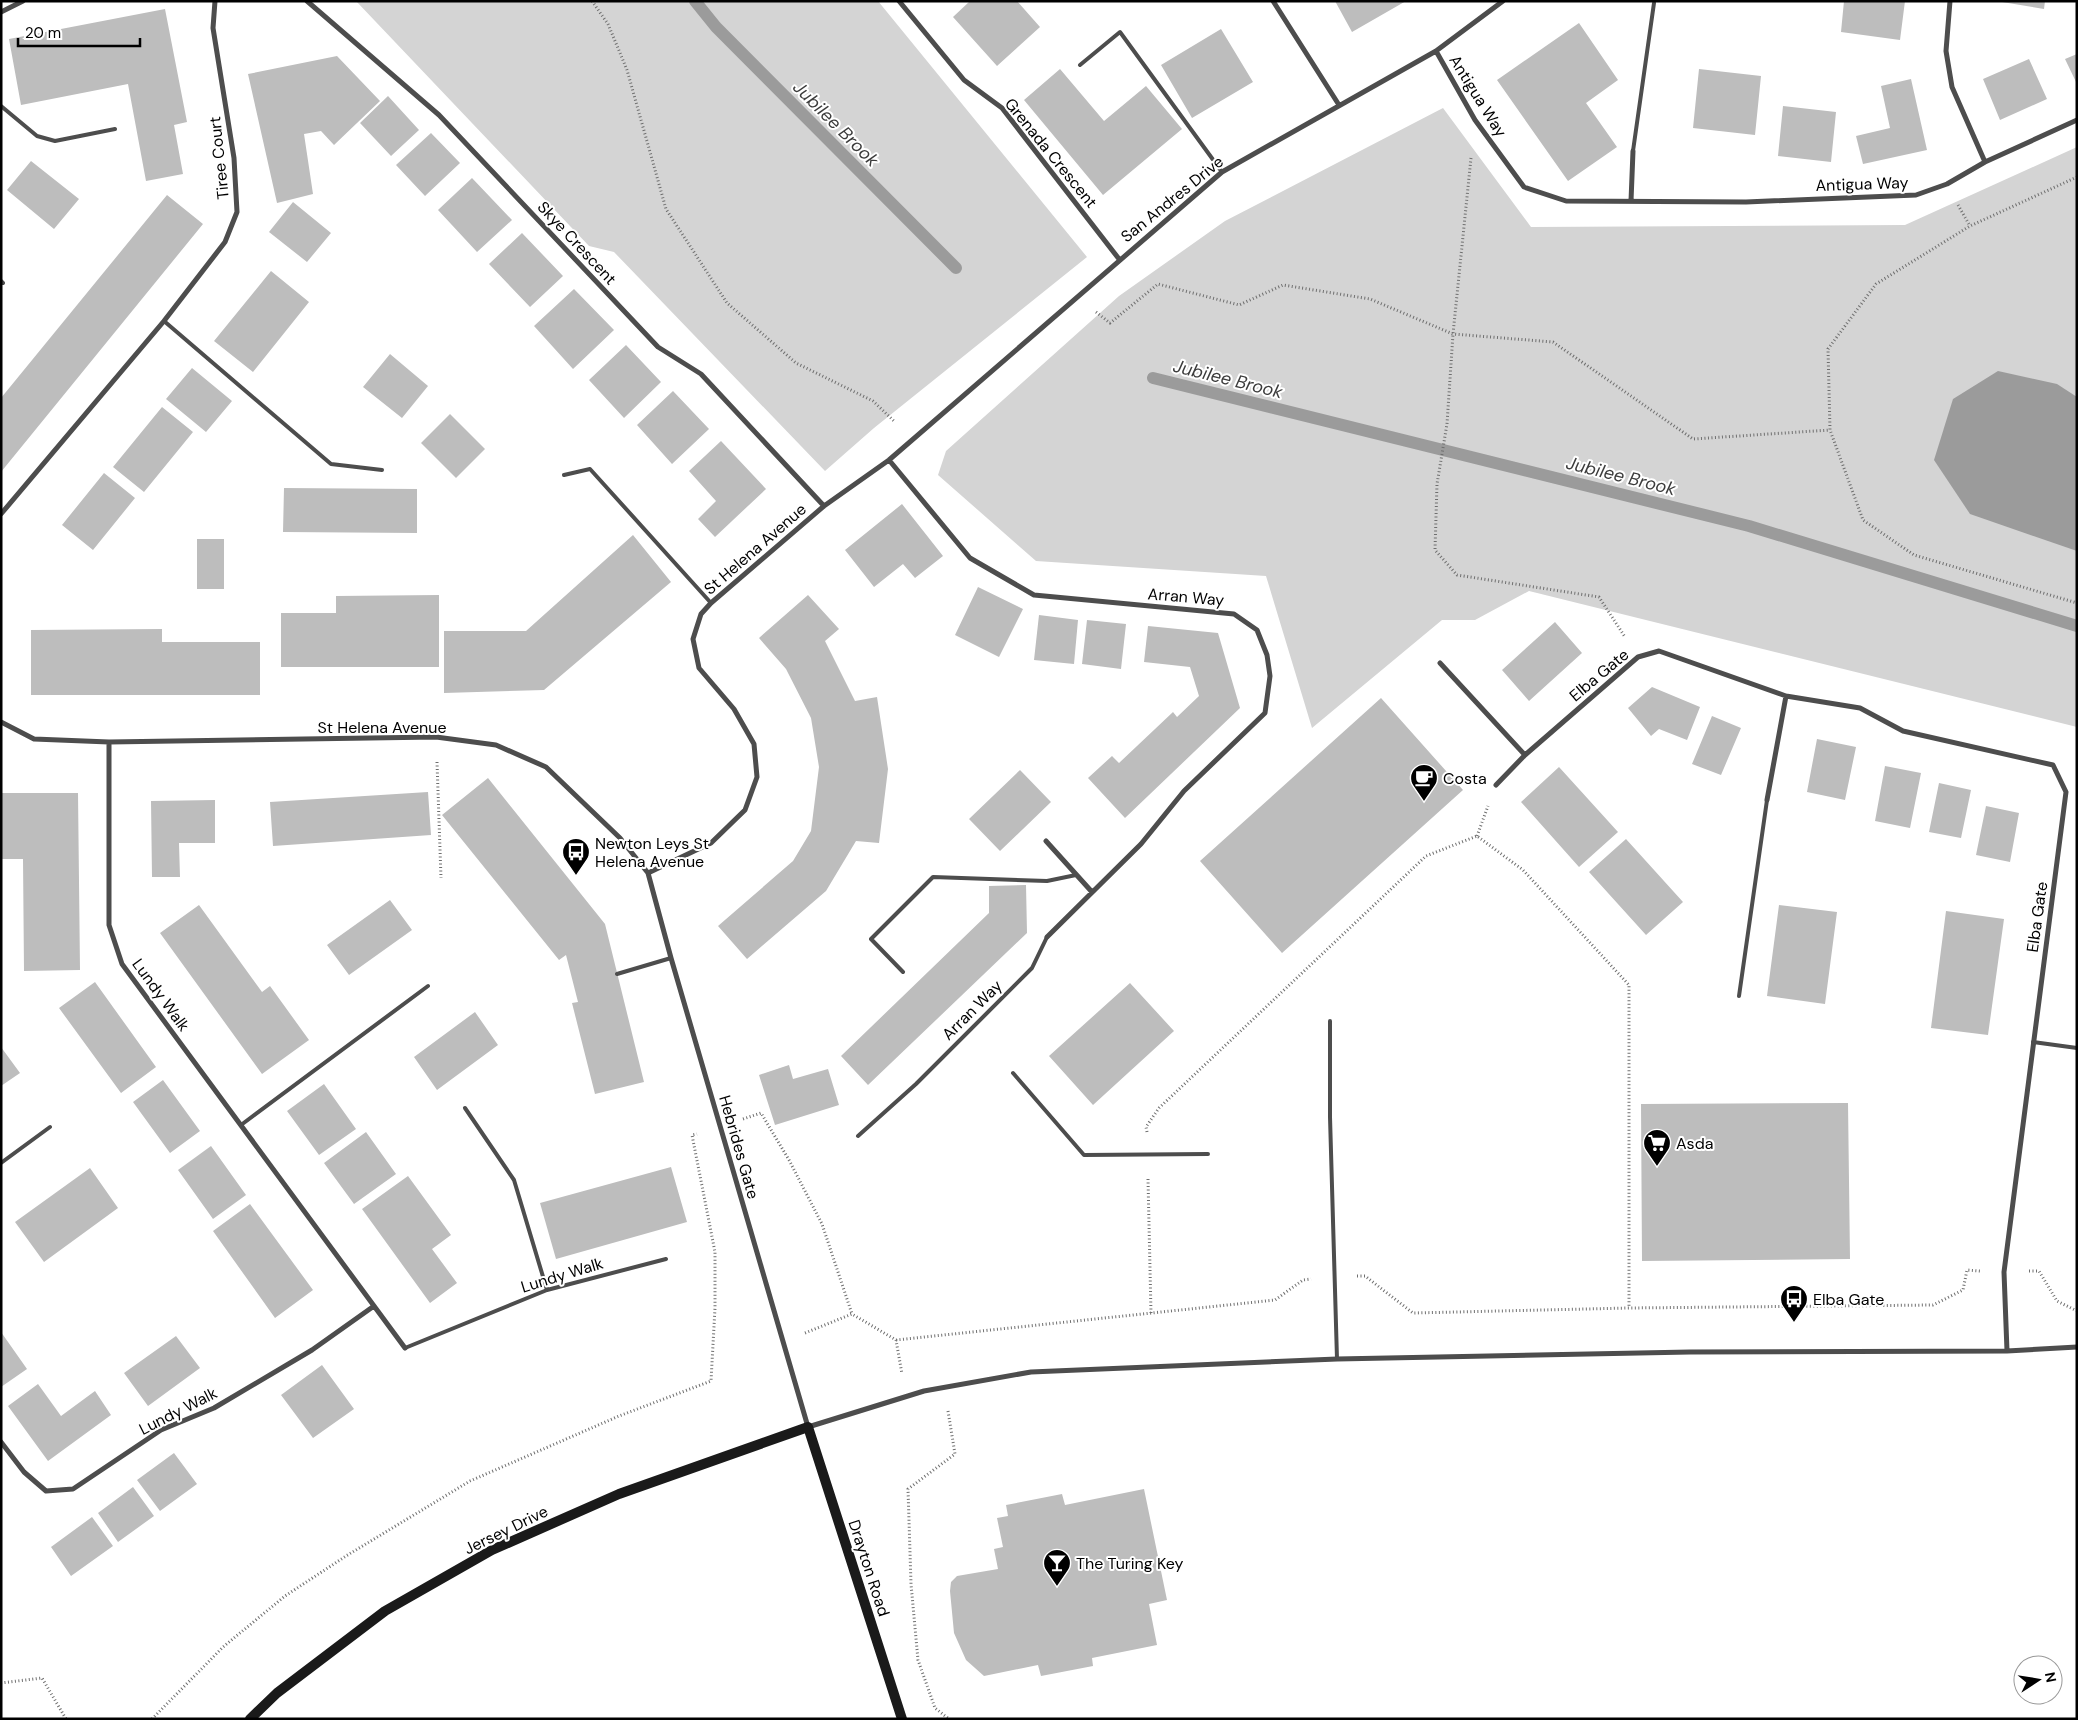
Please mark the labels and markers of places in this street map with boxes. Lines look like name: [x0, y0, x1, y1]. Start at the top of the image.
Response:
cafe icon: Costa: [1409, 763, 1439, 802]
place label: Costa: [1443, 768, 1487, 789]
place label: Newton Leys St Helena Avenue: [595, 833, 709, 872]
bus stop icon: Newton Leys St Helena Avenue: [561, 837, 591, 876]
supermarket icon: Asda: [1642, 1128, 1672, 1167]
place label: Asda: [1676, 1133, 1713, 1154]
bus stop icon: Elba Gate: [1779, 1284, 1809, 1323]
place label: Elba Gate: [1813, 1289, 1884, 1310]
bar icon: The Turing Key: [1042, 1548, 1072, 1587]
place label: The Turing Key: [1076, 1553, 1184, 1574]

